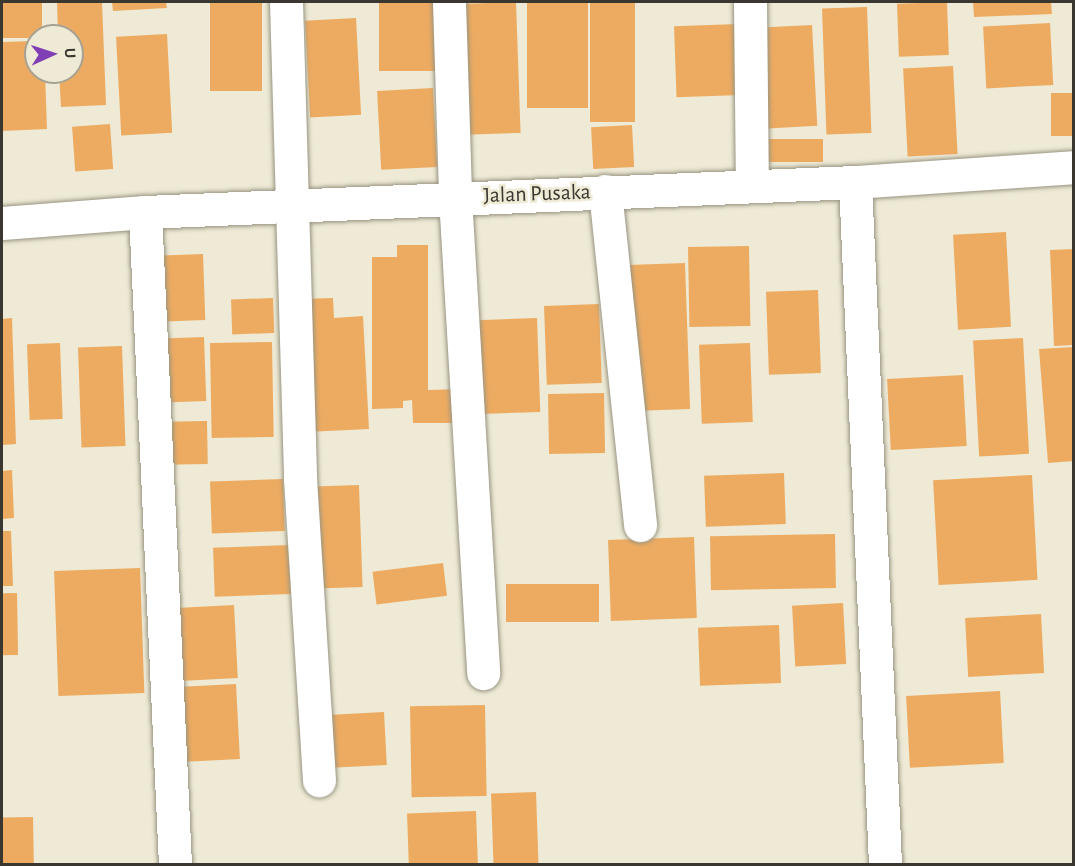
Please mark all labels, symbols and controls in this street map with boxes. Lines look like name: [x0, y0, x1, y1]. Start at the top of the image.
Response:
north arrow: [24, 24, 84, 84]
text: U: [62, 48, 78, 59]
street label: Jalan Pusaka: [483, 179, 591, 209]

